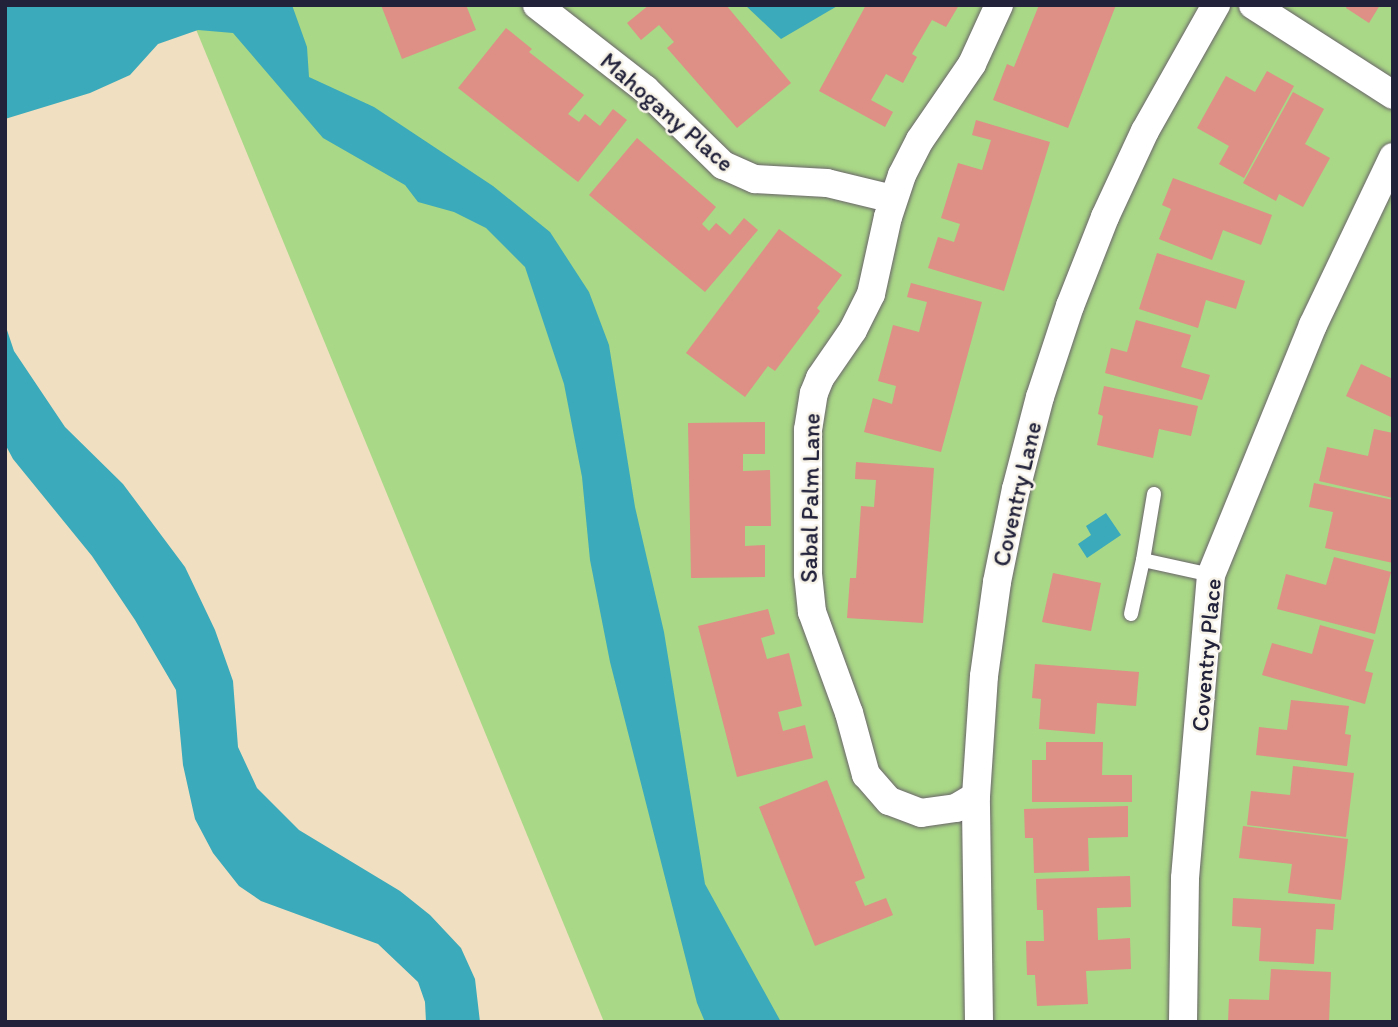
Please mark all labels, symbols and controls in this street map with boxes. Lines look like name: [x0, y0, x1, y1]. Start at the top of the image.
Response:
street label: Mahogany Place: [595, 46, 739, 178]
street label: Sabal Palm Lane: [794, 413, 826, 583]
street label: Coventry Lane: [986, 419, 1048, 569]
street label: Coventry Place: [1185, 577, 1227, 733]

